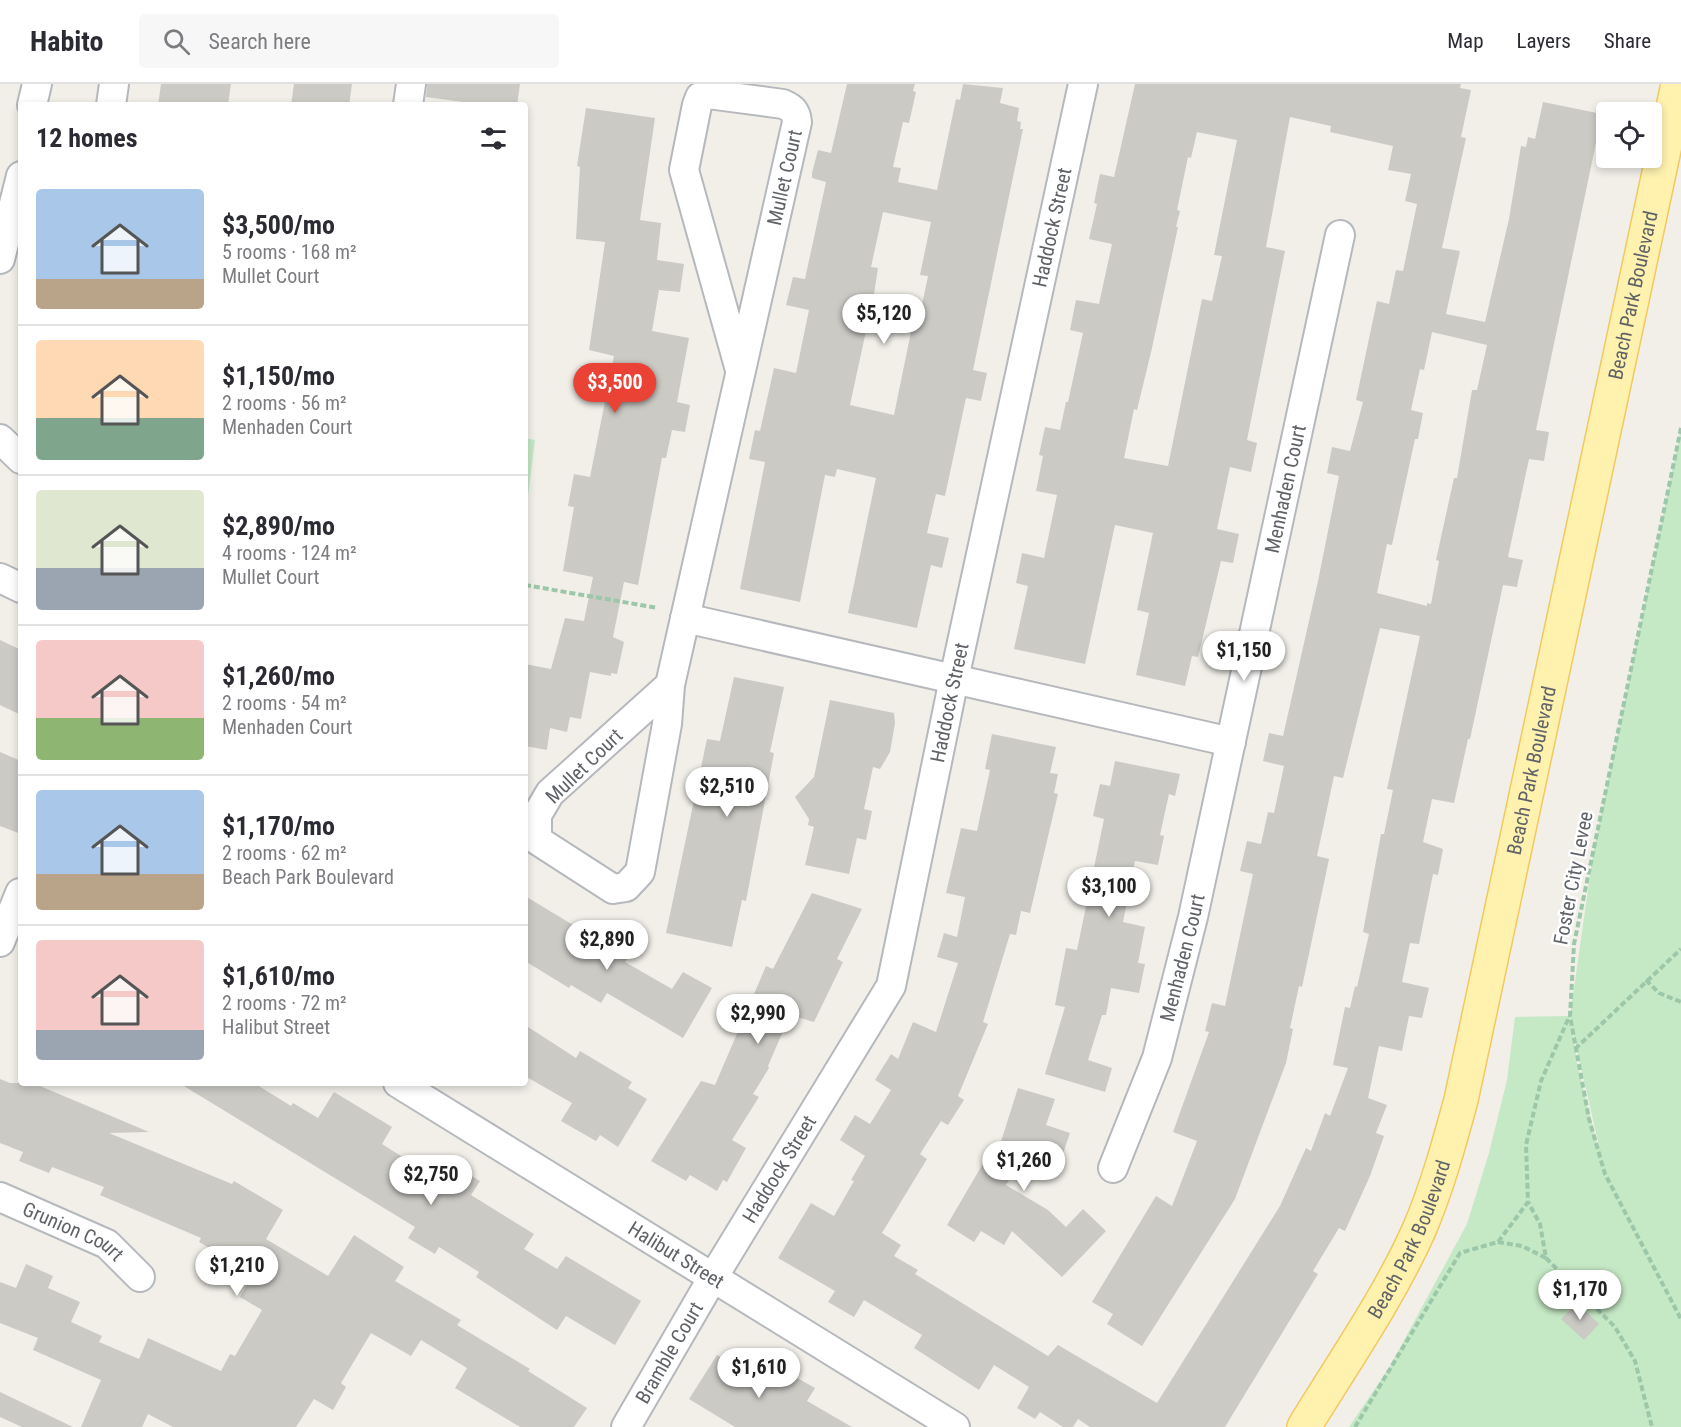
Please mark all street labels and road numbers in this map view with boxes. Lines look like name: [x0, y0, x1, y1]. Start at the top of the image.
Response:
street label: Mullet Court: [762, 127, 807, 228]
street label: Haddock Street: [1027, 165, 1077, 289]
street label: Beach Park Boulevard: [1603, 209, 1663, 382]
street label: Menhaden Court: [1260, 422, 1311, 555]
street label: Haddock Street: [925, 640, 974, 764]
street label: Beach Park Boulevard: [1502, 684, 1561, 857]
street label: Mullet Court: [541, 723, 627, 808]
street label: Foster City Levee: [1548, 809, 1598, 947]
street label: Menhaden Court: [1155, 892, 1210, 1024]
street label: Haddock Street: [737, 1111, 821, 1227]
street label: Beach Park Boulevard: [1362, 1157, 1455, 1323]
street label: Grunion Court: [19, 1197, 129, 1266]
street label: Halibut Street: [624, 1216, 729, 1293]
street label: Bramble Court: [630, 1298, 708, 1408]

